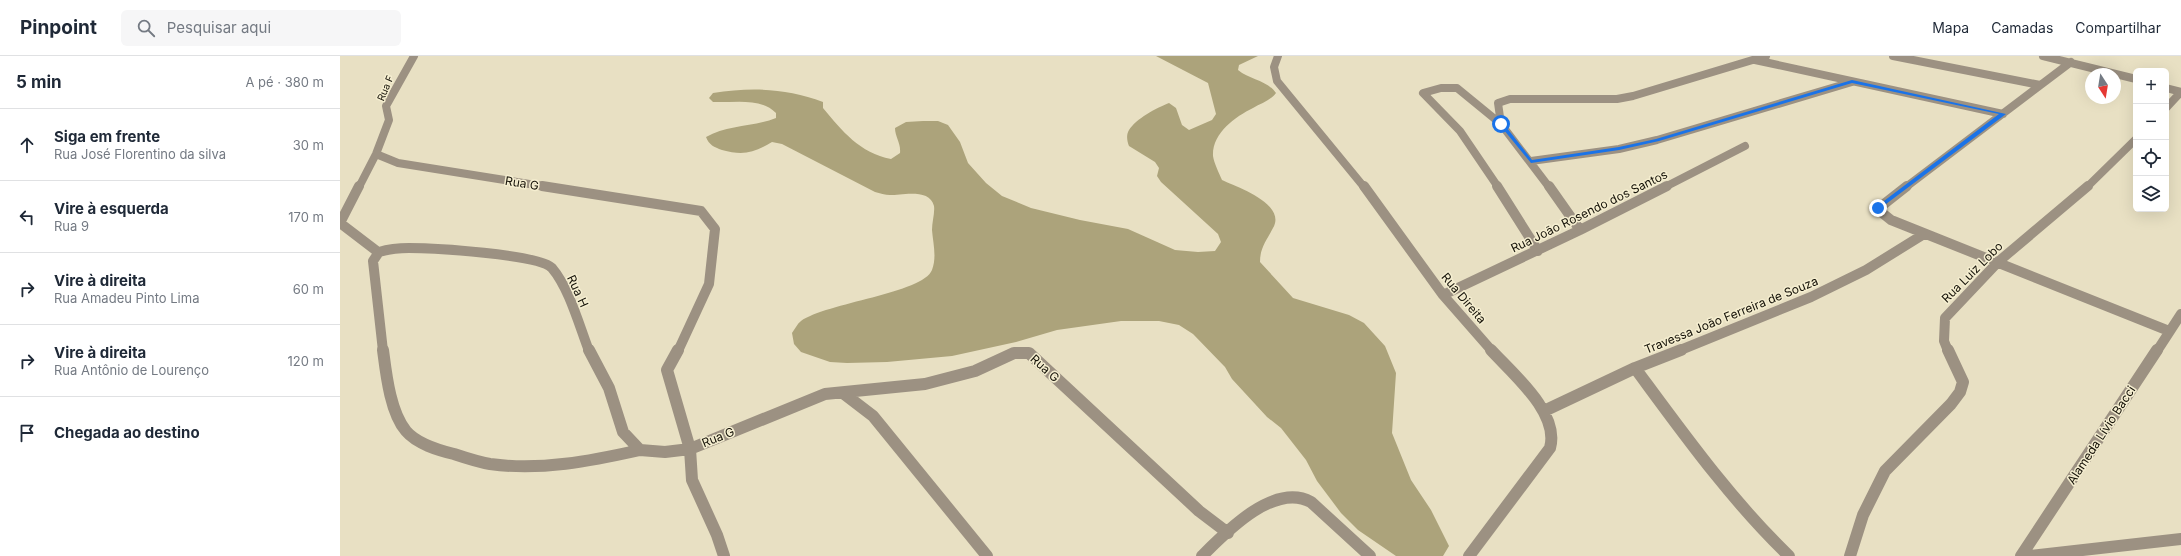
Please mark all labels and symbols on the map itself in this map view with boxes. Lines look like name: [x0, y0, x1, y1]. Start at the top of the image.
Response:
north arrow: [2085, 68, 2121, 104]
street label: Rua F: [374, 73, 396, 103]
route start: [1492, 115, 1510, 133]
street label: Rua João Rosendo dos Santos: [1508, 166, 1670, 256]
street label: Rua G: [504, 173, 540, 193]
route end: [1869, 199, 1887, 217]
street label: Rua Luiz Lobo: [1938, 238, 2006, 306]
street label: Rua Direita: [1439, 270, 1489, 326]
street label: Rua H: [564, 272, 592, 310]
street label: Travessa João Ferreira de Souza: [1642, 273, 1820, 357]
street label: Rua G: [1027, 351, 1063, 385]
street label: Alameda Lívio Bacci: [2064, 383, 2138, 487]
street label: Rua G: [699, 424, 737, 450]

